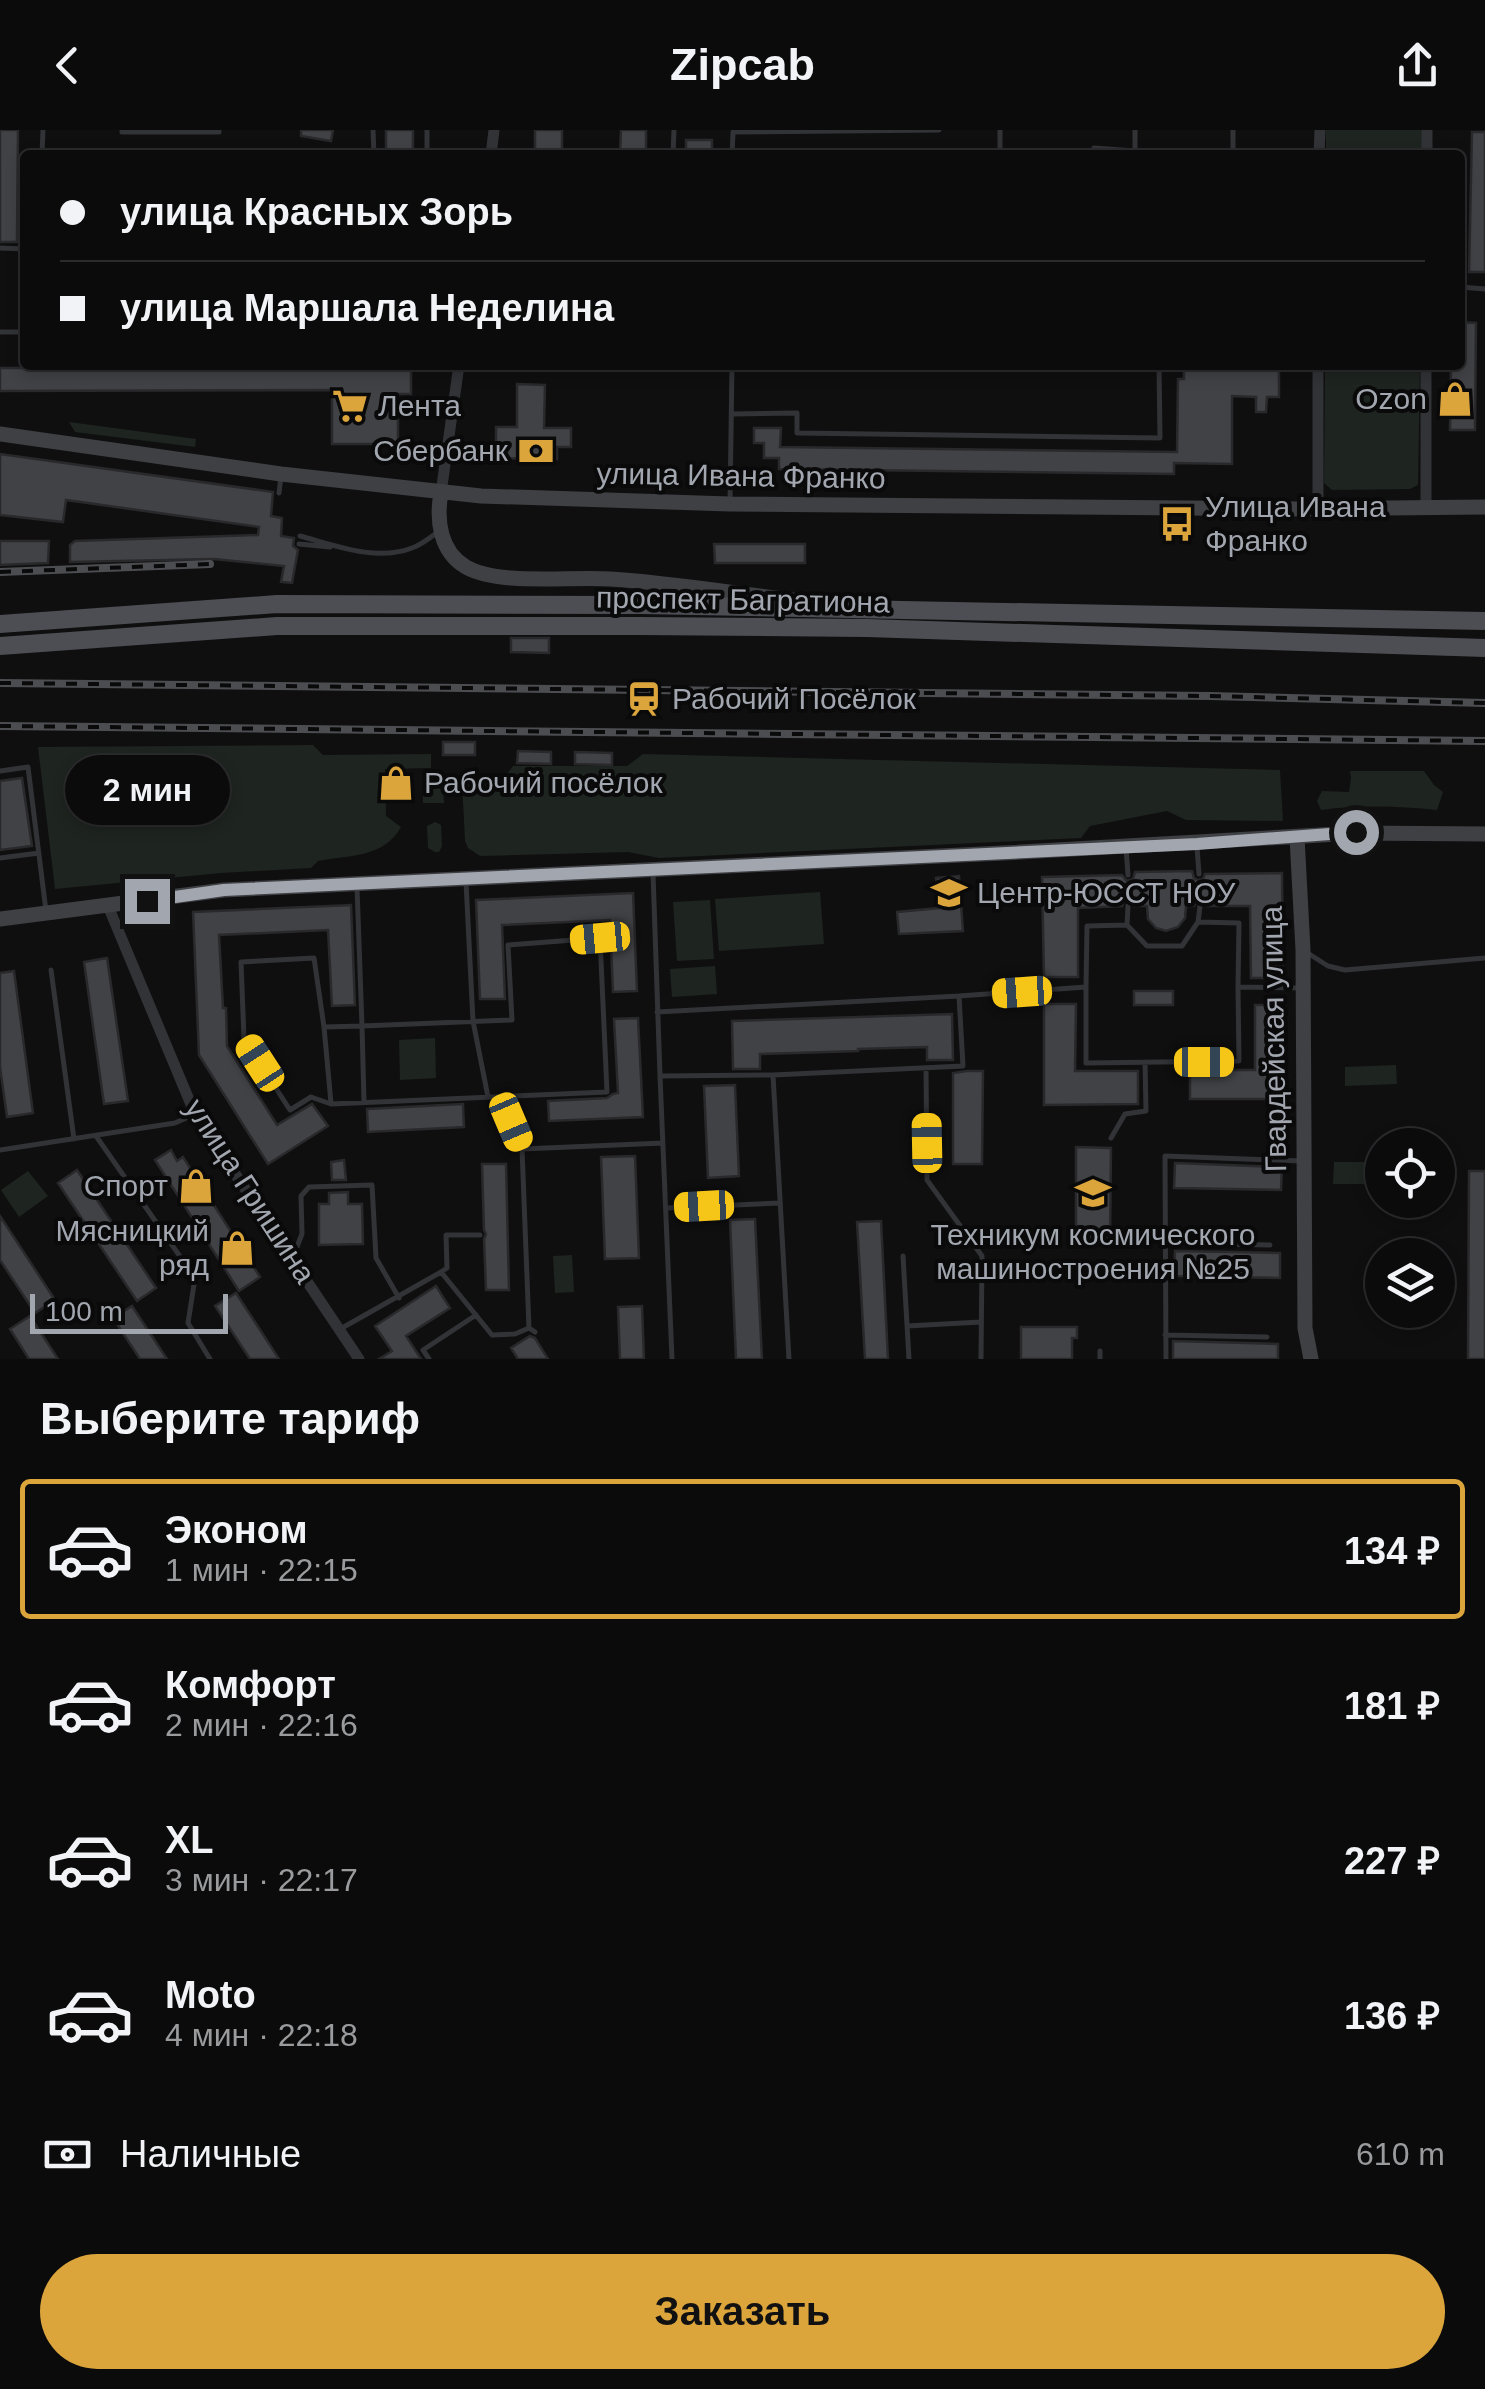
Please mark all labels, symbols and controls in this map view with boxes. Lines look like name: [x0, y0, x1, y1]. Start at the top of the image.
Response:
icon: back: [40, 38, 95, 93]
icon: share: [1390, 38, 1445, 93]
text: Zipcab: [670, 39, 815, 90]
text: улица Красных Зорь: [120, 191, 513, 233]
text: улица Маршала Неделина: [120, 287, 614, 329]
shop icon: Ozon: [1436, 380, 1474, 418]
place label: Ozon: [1355, 382, 1427, 415]
supermarket icon: Лента: [331, 387, 369, 425]
place label: Лента: [378, 389, 461, 422]
bank icon: Сбербанк: [517, 432, 555, 470]
place label: Сбербанк: [373, 434, 509, 467]
street label: улица Ивана Франко: [596, 456, 886, 495]
place label: Улица Ивана Франко: [1205, 490, 1386, 557]
bus stop icon: Улица Ивана Франко: [1158, 505, 1196, 543]
street label: проспект Багратиона: [596, 580, 890, 619]
station icon: Рабочий Посёлок: [625, 680, 663, 718]
place label: Рабочий Посёлок: [672, 682, 917, 715]
callout: 2 мин: [64, 756, 230, 826]
shop icon: Рабочий посёлок: [377, 764, 415, 802]
place label: Рабочий посёлок: [424, 766, 664, 799]
text: 2 мин: [103, 772, 192, 808]
route start: [1334, 810, 1379, 855]
school or university icon: Центр-ЮССТ НОУ: [930, 874, 968, 912]
place label: Центр-ЮССТ НОУ: [977, 876, 1236, 909]
route end: [125, 879, 170, 924]
street label: Гвардейская улица: [1255, 905, 1292, 1172]
car: [569, 920, 631, 956]
car: [991, 975, 1053, 1009]
car: [231, 1030, 289, 1096]
car: [1174, 1047, 1234, 1077]
car: [485, 1089, 537, 1155]
street label: улица Гришина: [179, 1092, 322, 1289]
car: [911, 1113, 943, 1173]
map controls: [1365, 1128, 1455, 1328]
button: locate: [1365, 1128, 1455, 1218]
shop icon: Спорт: [177, 1167, 215, 1205]
place label: Спорт: [84, 1169, 168, 1202]
school or university icon: Техникум космического машиностроения №25: [1074, 1174, 1112, 1212]
car: [673, 1189, 735, 1223]
place label: Мясницкий ряд: [56, 1214, 209, 1281]
place label: Техникум космического машиностроения №25: [930, 1218, 1256, 1285]
shop icon: Мясницкий ряд: [218, 1229, 256, 1267]
button: layers: [1365, 1238, 1455, 1328]
scale bar: [30, 1289, 228, 1334]
text: 100 m: [45, 1296, 123, 1327]
text: Выберите тариф: [40, 1393, 420, 1444]
icon: car: [45, 1504, 135, 1594]
text: Эконом: [165, 1509, 308, 1551]
text: 134 ₽: [1344, 1530, 1440, 1572]
text: 1 мин · 22:15: [165, 1552, 358, 1588]
icon: car: [45, 1659, 135, 1749]
text: Комфорт: [165, 1664, 336, 1706]
text: 181 ₽: [1344, 1685, 1440, 1727]
text: 2 мин · 22:16: [165, 1707, 358, 1743]
icon: car: [45, 1814, 135, 1904]
text: XL: [165, 1819, 214, 1861]
text: 227 ₽: [1344, 1840, 1440, 1882]
text: 3 мин · 22:17: [165, 1862, 358, 1898]
icon: car: [45, 1969, 135, 2059]
text: Moto: [165, 1974, 256, 2016]
text: 136 ₽: [1344, 1995, 1440, 2037]
text: 4 мин · 22:18: [165, 2017, 358, 2053]
icon: cash: [40, 2127, 95, 2182]
text: Наличные: [120, 2133, 301, 2175]
text: 610 m: [1356, 2136, 1445, 2172]
button: Заказать: [40, 2254, 1445, 2369]

